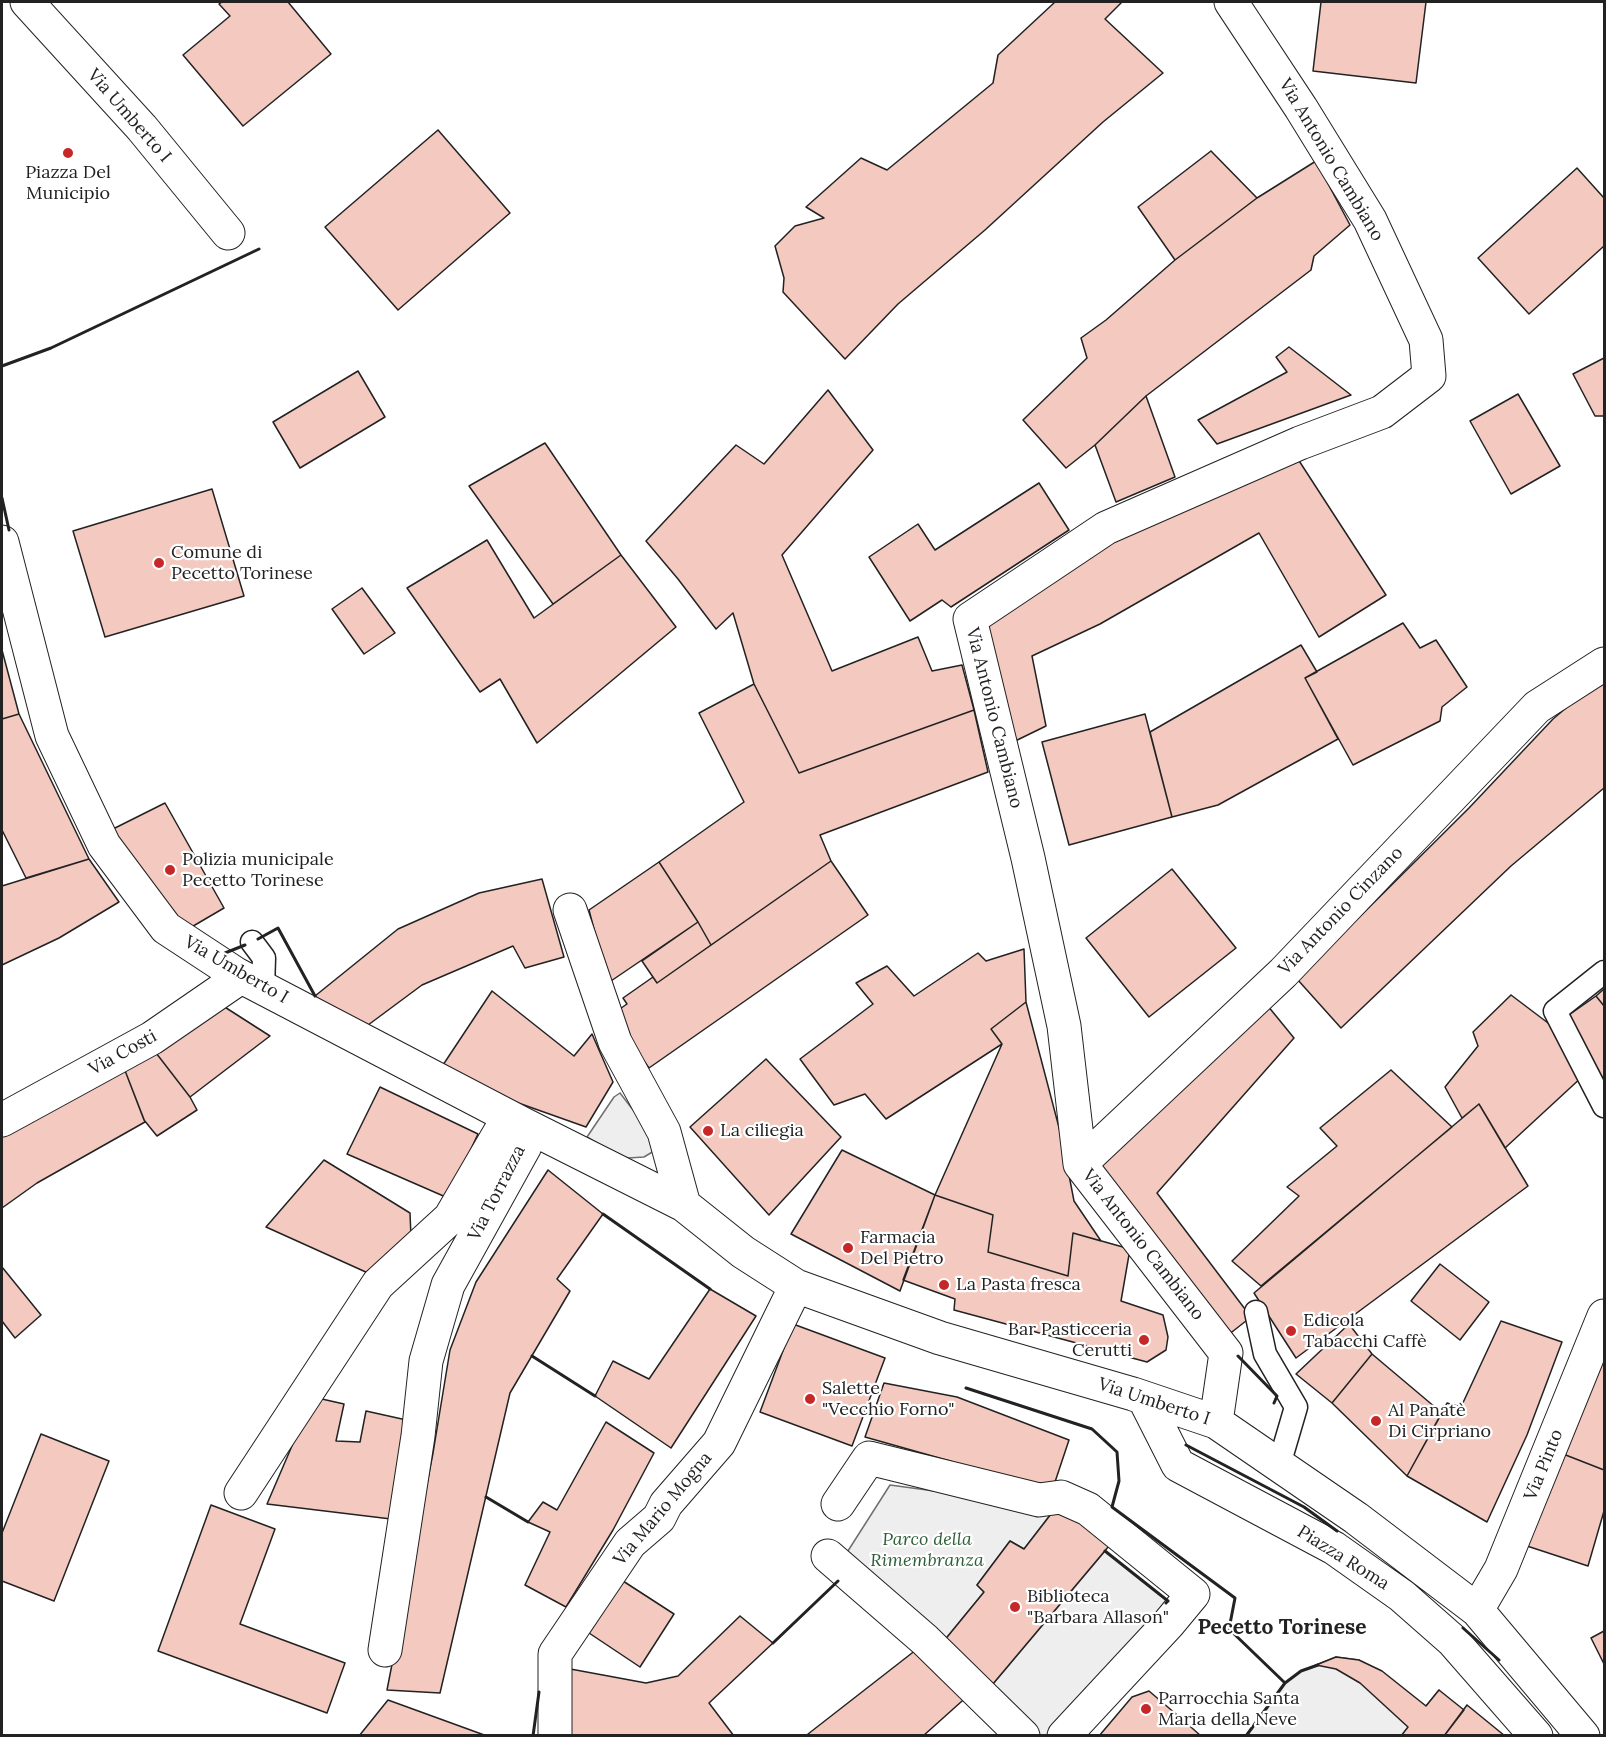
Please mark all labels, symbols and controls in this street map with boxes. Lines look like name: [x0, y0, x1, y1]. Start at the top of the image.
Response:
street label: Via Umberto I: [83, 65, 175, 167]
street label: Via Antonio Cambiano: [1274, 75, 1388, 245]
marker: Piazza Del Municipio: [61, 146, 75, 160]
place label: Piazza Del Municipio: [25, 162, 111, 204]
place label: Comune di Pecetto Torinese: [171, 542, 313, 584]
marker: Comune di Pecetto Torinese: [152, 556, 166, 570]
street label: Via Antonio Cambiano: [961, 625, 1027, 811]
street label: Via Antonio Cinzano: [1274, 842, 1408, 980]
place label: Polizia municipale Pecetto Torinese: [182, 849, 334, 892]
marker: Polizia municipale Pecetto Torinese: [163, 863, 177, 877]
street label: Via Umberto I: [180, 931, 292, 1009]
street label: Via Costi: [85, 1026, 161, 1080]
place label: La ciliegia: [720, 1120, 804, 1142]
marker: La ciliegia: [701, 1124, 715, 1138]
street label: Via Torrazza: [464, 1142, 530, 1244]
street label: Via Antonio Cambiano: [1077, 1165, 1209, 1325]
place label: Farmacia Del Pietro: [860, 1227, 944, 1270]
marker: Farmacia Del Pietro: [841, 1241, 855, 1255]
place label: La Pasta fresca: [956, 1274, 1081, 1296]
marker: La Pasta fresca: [937, 1278, 951, 1292]
place label: Edicola Tabacchi Caffè: [1303, 1310, 1427, 1352]
place label: Bar Pasticceria Cerutti: [1008, 1319, 1132, 1362]
marker: Edicola Tabacchi Caffè: [1284, 1324, 1298, 1338]
marker: Bar Pasticceria Cerutti: [1137, 1333, 1151, 1347]
street label: Via Umberto I: [1095, 1374, 1213, 1430]
place label: Salette "Vecchio Forno": [822, 1378, 954, 1420]
marker: Salette "Vecchio Forno": [803, 1392, 817, 1406]
place label: Al Panatè Di Cirpriano: [1388, 1400, 1491, 1442]
marker: Al Panatè Di Cirpriano: [1369, 1414, 1383, 1428]
street label: Via Pinto: [1520, 1426, 1568, 1504]
street label: Via Mario Mogna: [609, 1448, 717, 1570]
street label: Piazza Roma: [1293, 1521, 1393, 1595]
park label: Parco della Rimembranza: [870, 1529, 984, 1572]
place label: Biblioteca "Barbara Allason": [1027, 1586, 1169, 1628]
marker: Biblioteca "Barbara Allason": [1008, 1600, 1022, 1614]
district label: Pecetto Torinese: [1198, 1615, 1366, 1641]
place label: Parrocchia Santa Maria della Neve: [1158, 1688, 1299, 1730]
marker: Parrocchia Santa Maria della Neve: [1139, 1702, 1153, 1716]

